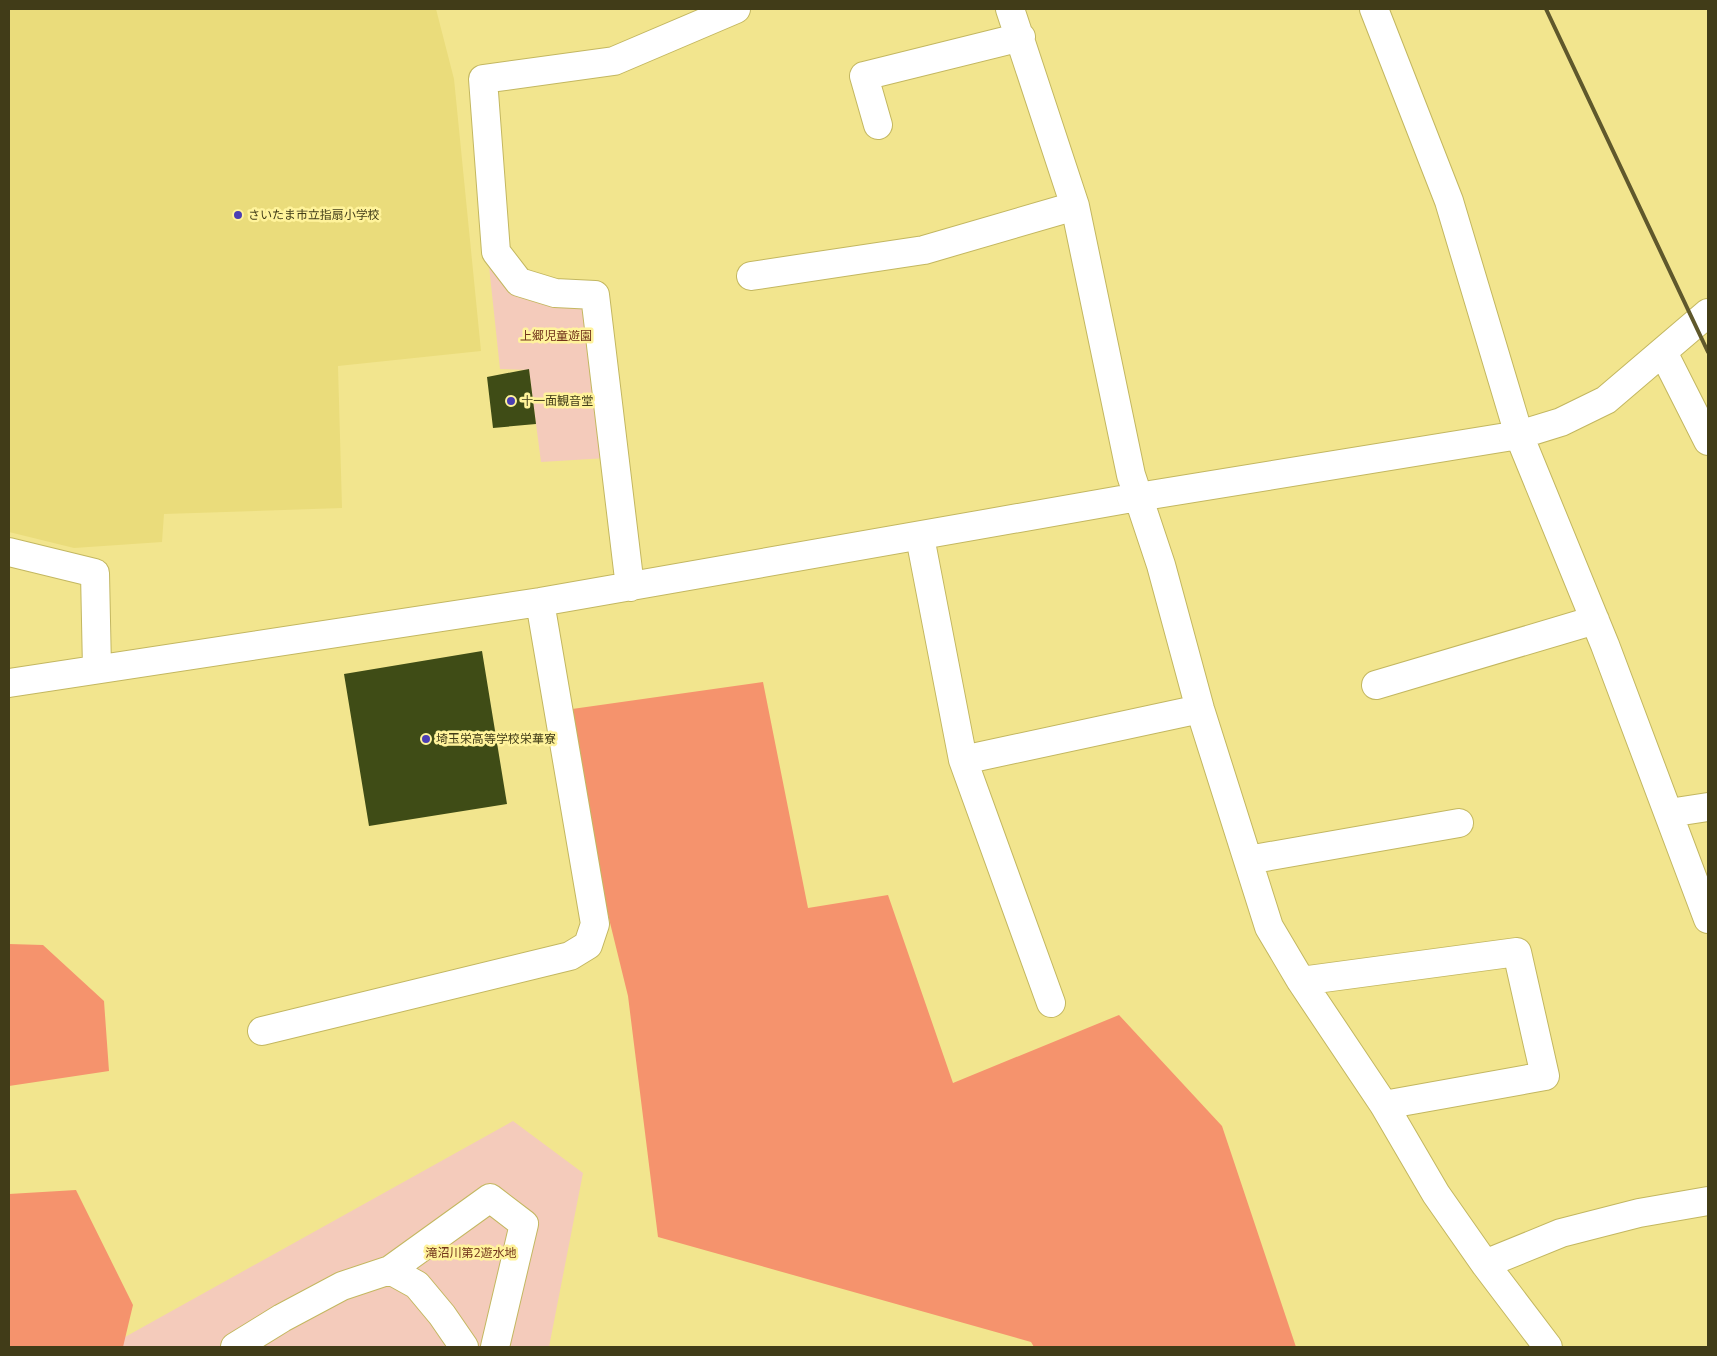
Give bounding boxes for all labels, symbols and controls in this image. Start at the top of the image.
place label: さいたま市立指扇小学校 [248,207,380,223]
marker: さいたま市立指扇小学校 [232,209,244,221]
park label: 上郷児童遊園 [520,328,592,344]
place label: 十一面観音堂 [521,393,593,409]
marker: 十一面観音堂 [505,395,517,407]
place label: 埼玉栄高等学校栄華寮 [436,731,556,747]
marker: 埼玉栄高等学校栄華寮 [420,733,432,745]
park label: 滝沼川第2遊水地 [425,1245,517,1261]

